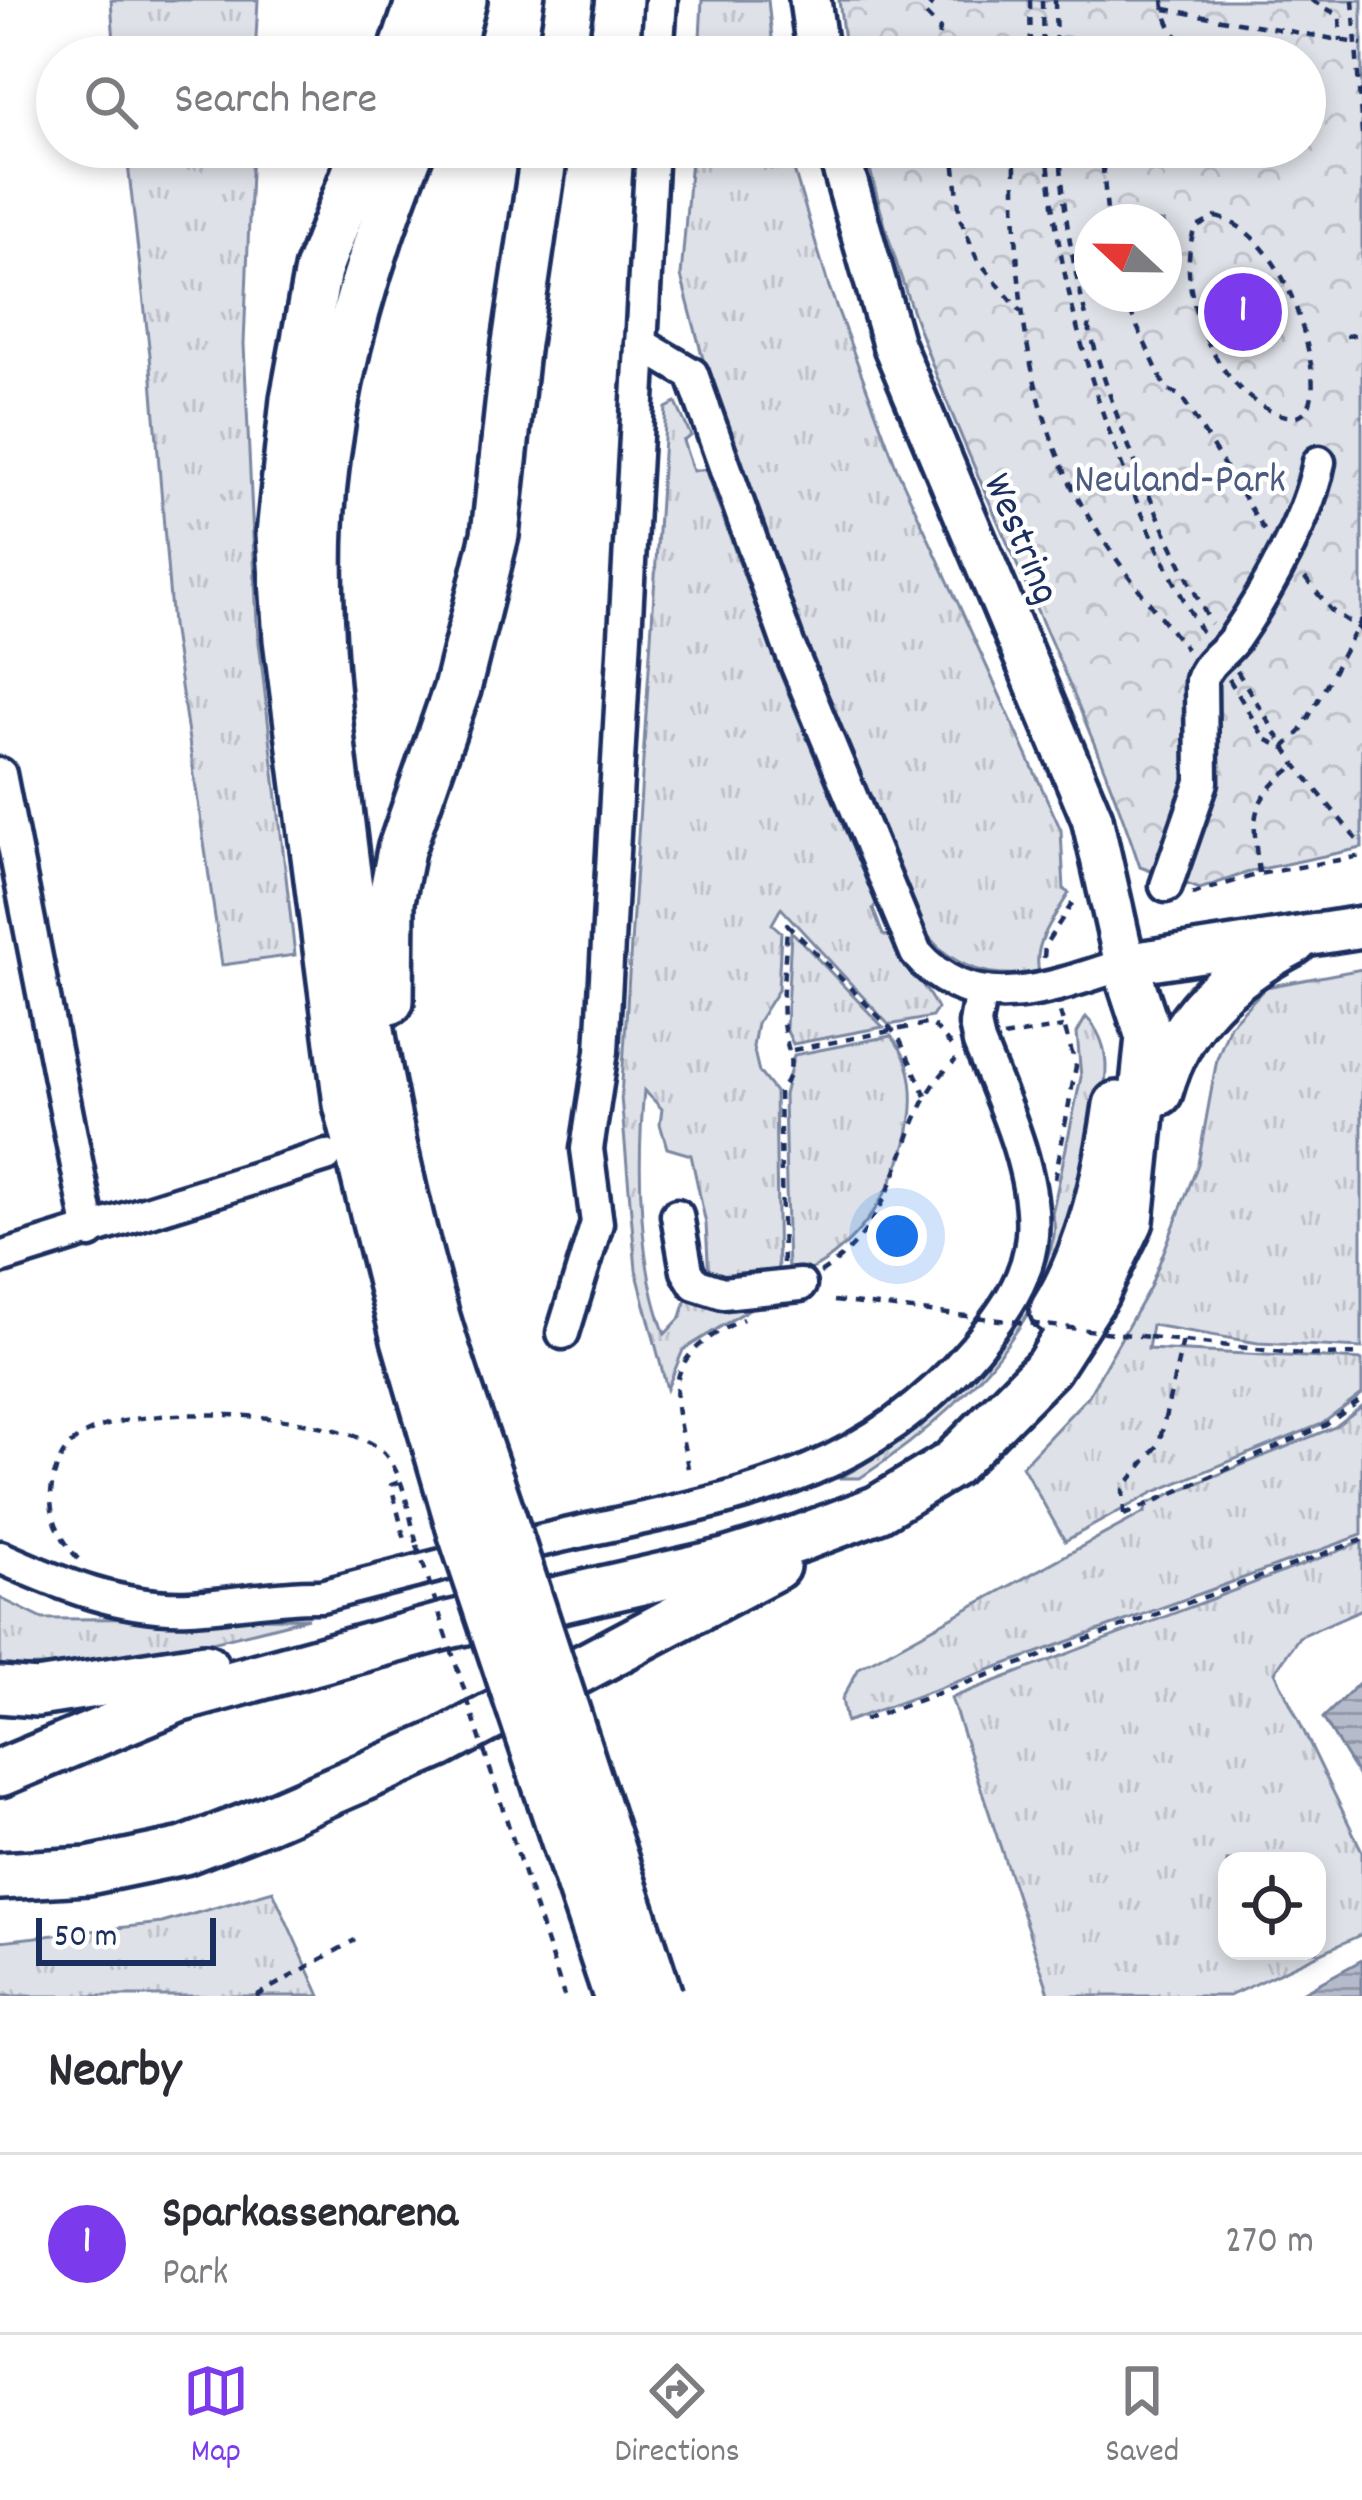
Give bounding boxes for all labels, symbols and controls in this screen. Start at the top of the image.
search box [36,36,1326,168]
icon: search [78,69,144,135]
text: Search here [174,70,377,134]
north arrow [1074,204,1182,312]
pin: 1 [1204,267,1282,357]
park label: Neuland-Park [1074,453,1286,513]
street label: Westring [964,465,1073,614]
your location [867,1206,927,1266]
map controls [1218,1852,1326,1960]
button: locate [1218,1852,1326,1960]
scale bar [36,1912,216,1965]
text: 50 m [54,1915,118,1962]
text: Nearby [48,2038,181,2110]
text: Sparkassenarena [162,2184,458,2248]
text: 1 [83,2216,91,2271]
text: 270 m [1225,2216,1314,2271]
text: Park [162,2248,228,2303]
tab: Map [183,2358,249,2477]
tab: Directions [615,2358,740,2477]
tab: Saved [1105,2358,1179,2477]

